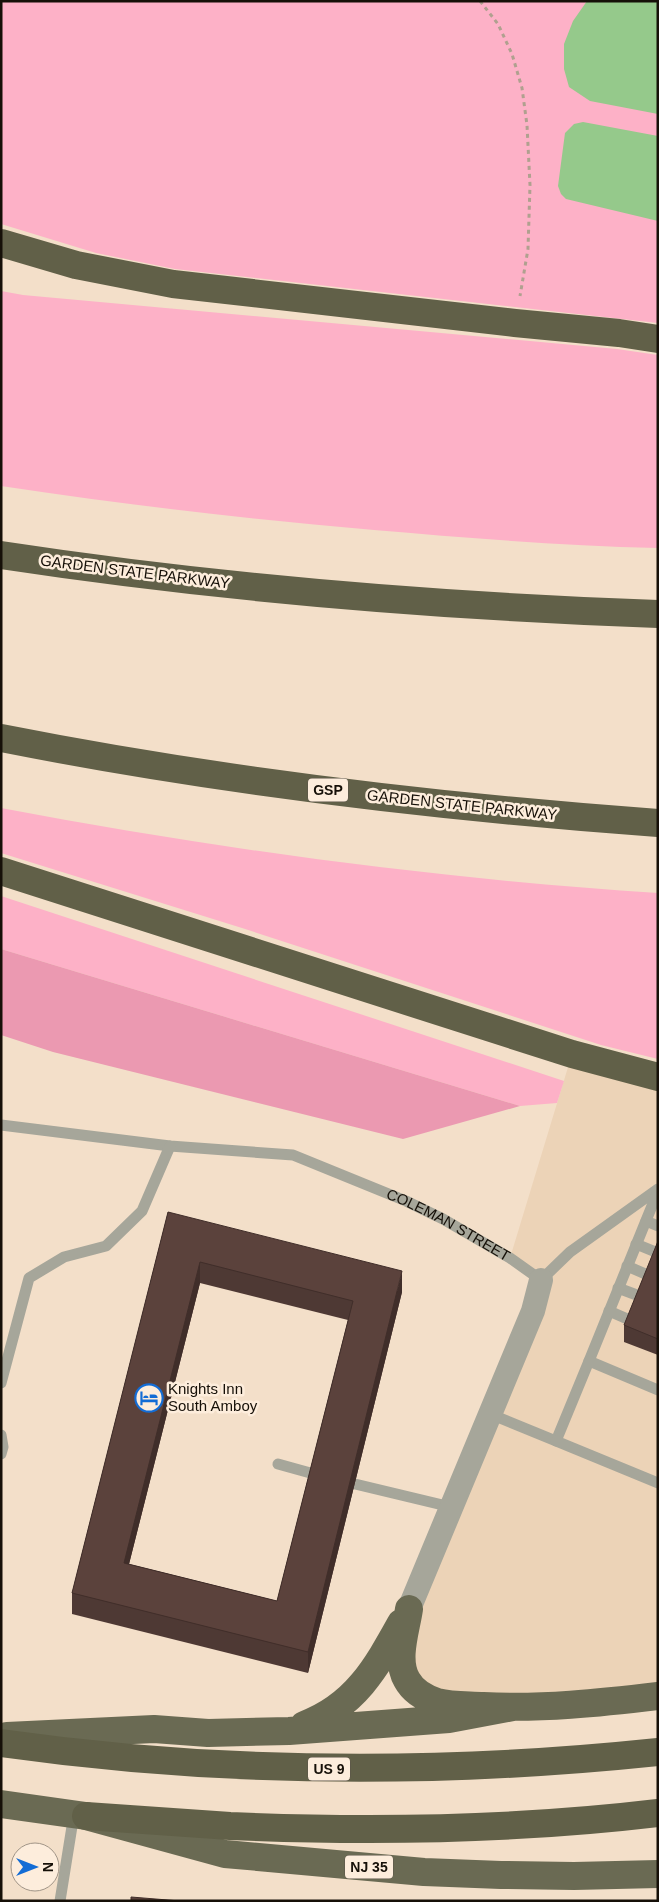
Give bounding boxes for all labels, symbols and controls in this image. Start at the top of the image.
street label: GARDEN STATE PARKWAY [39,551,231,592]
road number: GSP [308,778,348,802]
street label: GARDEN STATE PARKWAY [366,786,558,823]
street label: COLEMAN STREET [384,1185,513,1264]
place label: Knights Inn South Amboy [168,1380,258,1414]
hotel icon: Knights Inn South Amboy [134,1383,164,1413]
road number: US 9 [308,1758,350,1780]
north arrow [10,1842,60,1892]
road number: NJ 35 [345,1855,393,1878]
text: N [40,1862,56,1872]

